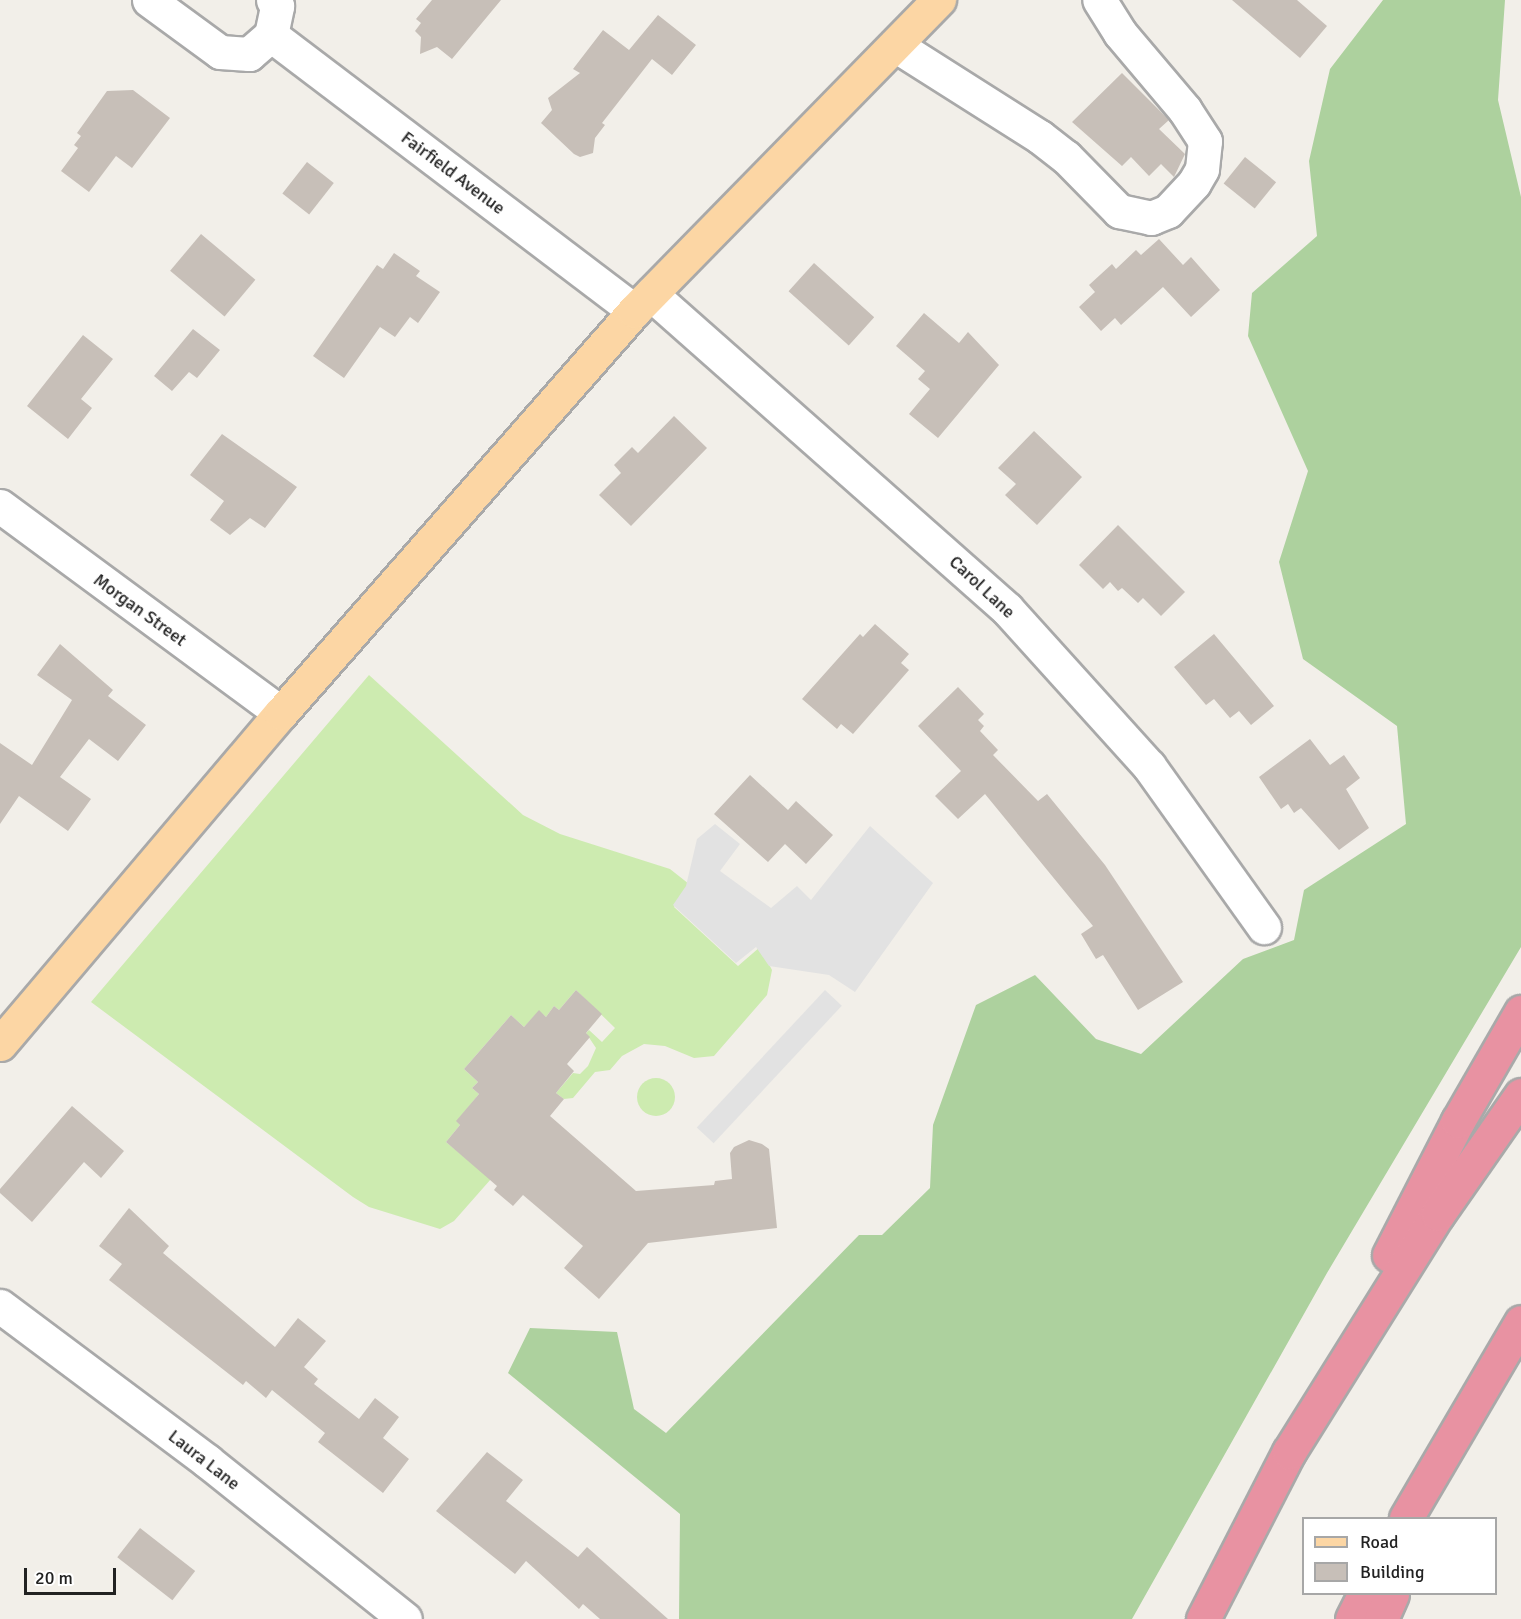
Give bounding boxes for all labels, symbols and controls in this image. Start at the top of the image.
street label: Fairfield Avenue [397,127,509,219]
street label: Carol Lane [945,551,1019,623]
street label: Morgan Street [89,569,191,651]
street label: Laura Lane [164,1425,244,1495]
legend [1302,1517,1497,1595]
text: Road [1360,1531,1399,1553]
scale bar [27,1556,118,1594]
text: Building [1360,1561,1424,1583]
text: 20 m [35,1567,73,1589]

